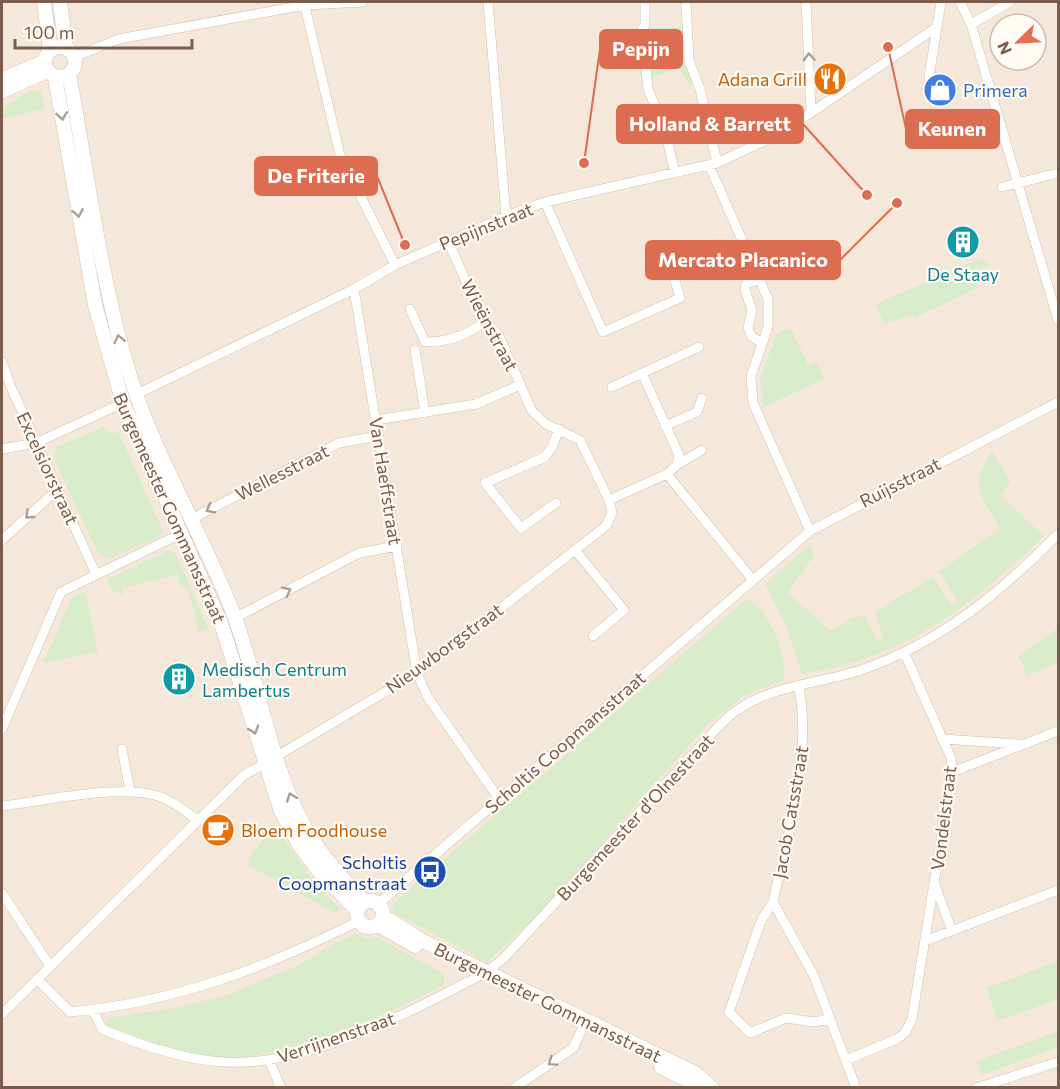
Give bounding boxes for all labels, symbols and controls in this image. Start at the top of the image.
scale bar [15,12,192,50]
north arrow [988,12,1048,72]
text: 100 m [24,21,74,43]
callout: Pepijn [600,30,682,68]
text: Pepijn [612,36,670,60]
text: N [993,39,1015,58]
one-way arrow [802,52,815,61]
restaurant icon: Adana Grill [812,61,848,97]
place label: Adana Grill [718,68,807,90]
shop icon: Primera [922,72,958,108]
place label: Primera [963,79,1028,101]
callout: Holland & Barrett [617,105,803,143]
callout: Keunen [906,110,999,148]
one-way arrow [56,111,68,121]
text: Holland & Barrett [629,111,791,135]
text: Keunen [918,116,986,140]
callout: De Friterie [255,157,377,195]
text: De Friterie [267,163,365,187]
street label: Pepijnstraat [436,197,536,255]
one-way arrow [71,207,84,217]
building icon: De Staay [945,224,981,260]
callout: Mercato Placanico [646,241,840,279]
text: Mercato Placanico [658,247,828,271]
place label: De Staay [927,263,999,285]
street label: Wieënstraat [457,275,523,375]
one-way arrow [114,334,127,344]
street label: Burgemeester Gommansstraat [109,389,231,627]
street label: Excelsiorstraat [12,408,84,528]
street label: Van Haeffstraat [365,415,407,547]
street label: Wellesstraat [232,439,332,505]
street label: Ruijsstraat [856,452,944,512]
one-way arrow [206,502,217,513]
one-way arrow [26,508,36,519]
one-way arrow [280,586,291,598]
street label: Nieuwborgstraat [381,598,507,698]
place label: Medisch Centrum Lambertus [202,658,347,701]
building icon: Medisch Centrum Lambertus [161,661,197,697]
street label: Scholtis Coopmansstraat [480,666,650,818]
one-way arrow [247,724,259,735]
street label: Burgemeester d'Olnestraat [552,729,718,905]
street label: Jacob Catsstraat [767,744,813,880]
street label: Vondelstraat [926,764,960,872]
one-way arrow [286,792,299,803]
cafe icon: Bloem Foodhouse [200,812,236,848]
place label: Bloem Foodhouse [241,819,387,841]
place label: Scholtis Coopmanstraat [278,851,407,894]
bus stop icon: Scholtis Coopmanstraat [412,854,448,890]
street label: Burgemeester Gommansstraat [431,937,665,1067]
street label: Verrijnenstraat [274,1007,398,1067]
one-way arrow [548,1055,559,1066]

